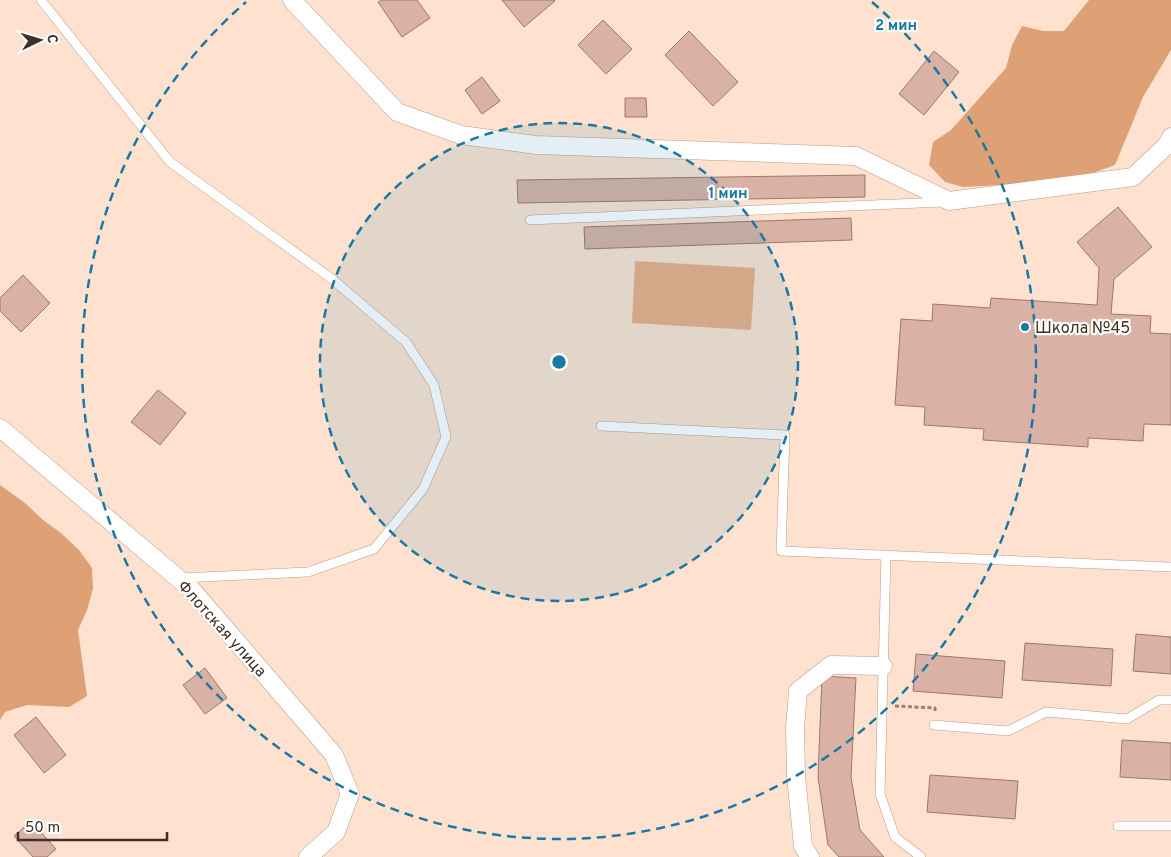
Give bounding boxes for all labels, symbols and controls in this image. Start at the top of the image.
north arrow [15,15,65,65]
text: 2 мин [875,17,917,36]
text: С [43,34,60,44]
text: 1 мин [709,185,747,204]
place label: Школа №45 [1035,319,1130,339]
marker: Школа №45 [1019,321,1031,333]
centre of rings [550,353,568,371]
street label: Флотская улица [173,577,270,682]
scale bar [18,810,166,842]
text: 50 m [25,819,60,838]

